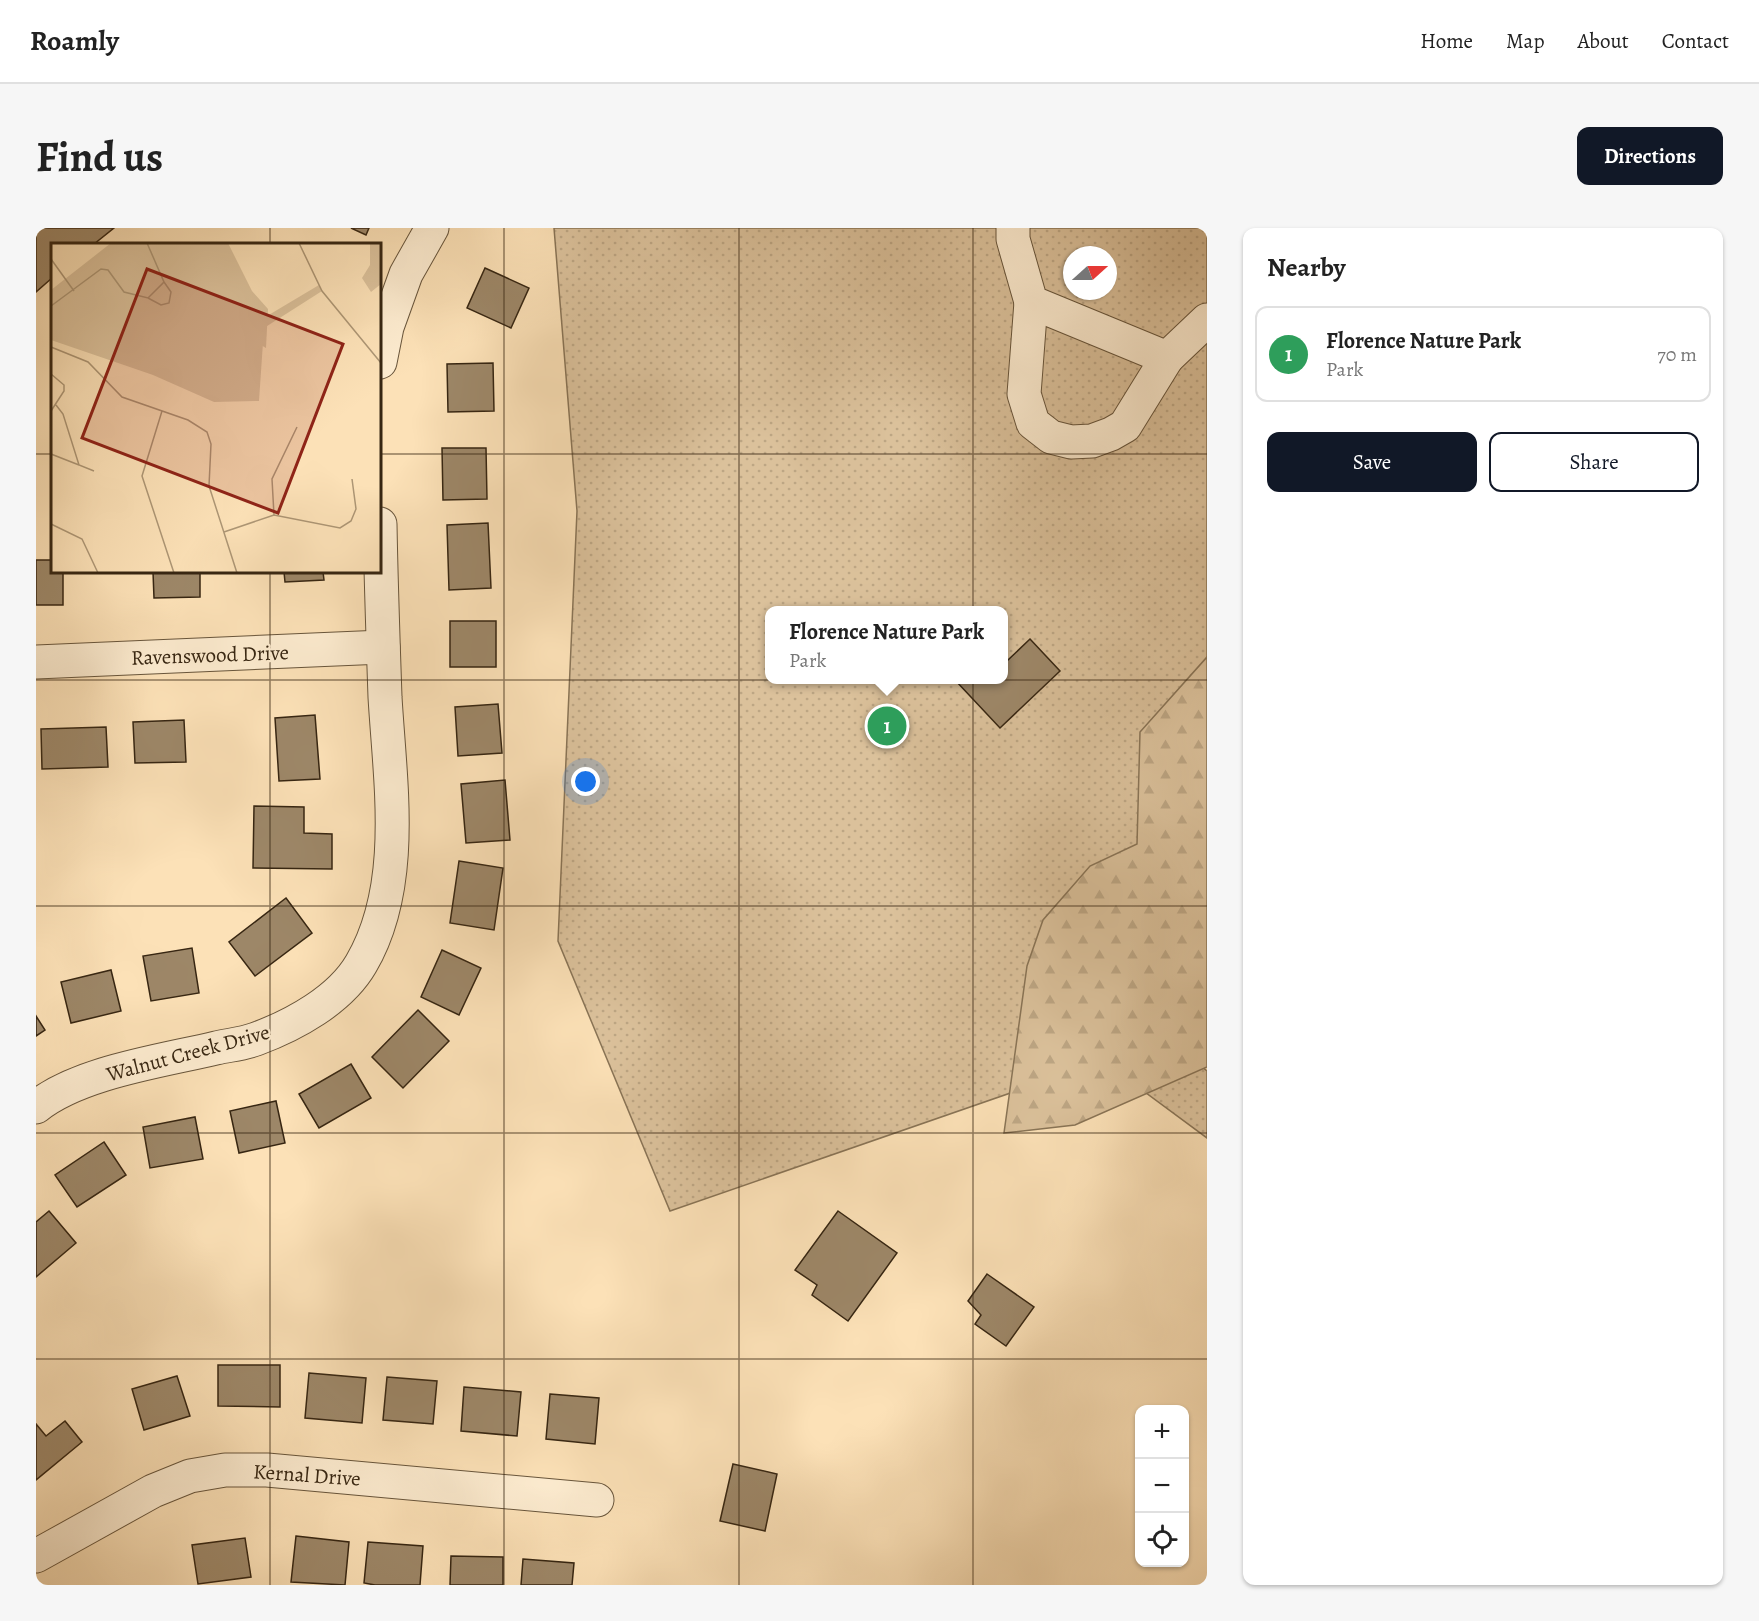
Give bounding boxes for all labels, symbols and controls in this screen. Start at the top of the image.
text: Roamly [30,22,119,60]
text: Home [1420,27,1473,55]
text: Map [1506,27,1544,55]
text: About [1577,27,1629,55]
text: Contact [1662,27,1729,55]
button: Directions [1577,127,1723,185]
text: Find us [36,128,163,185]
inset map [51,243,381,573]
north arrow [1063,246,1117,300]
text: Nearby [1267,250,1346,285]
text: Florence Nature Park [1326,326,1521,356]
text: 1 [1285,341,1292,368]
text: 70 m [1657,341,1697,368]
text: Park [1326,356,1364,383]
button: Save [1267,432,1477,492]
button: Share [1489,432,1699,492]
popup [765,606,1008,684]
text: Florence Nature Park [789,617,984,647]
street label: Ravenswood Drive [130,638,290,672]
text: Park [789,647,827,674]
pin: 1 [868,704,906,748]
your location [571,767,600,796]
street label: Walnut Creek Drive [102,1018,273,1089]
map controls [1135,1405,1189,1567]
button: + [1135,1405,1189,1459]
street label: Kernal Drive [252,1457,362,1493]
button: − [1135,1459,1189,1513]
button: locate [1135,1513,1189,1567]

